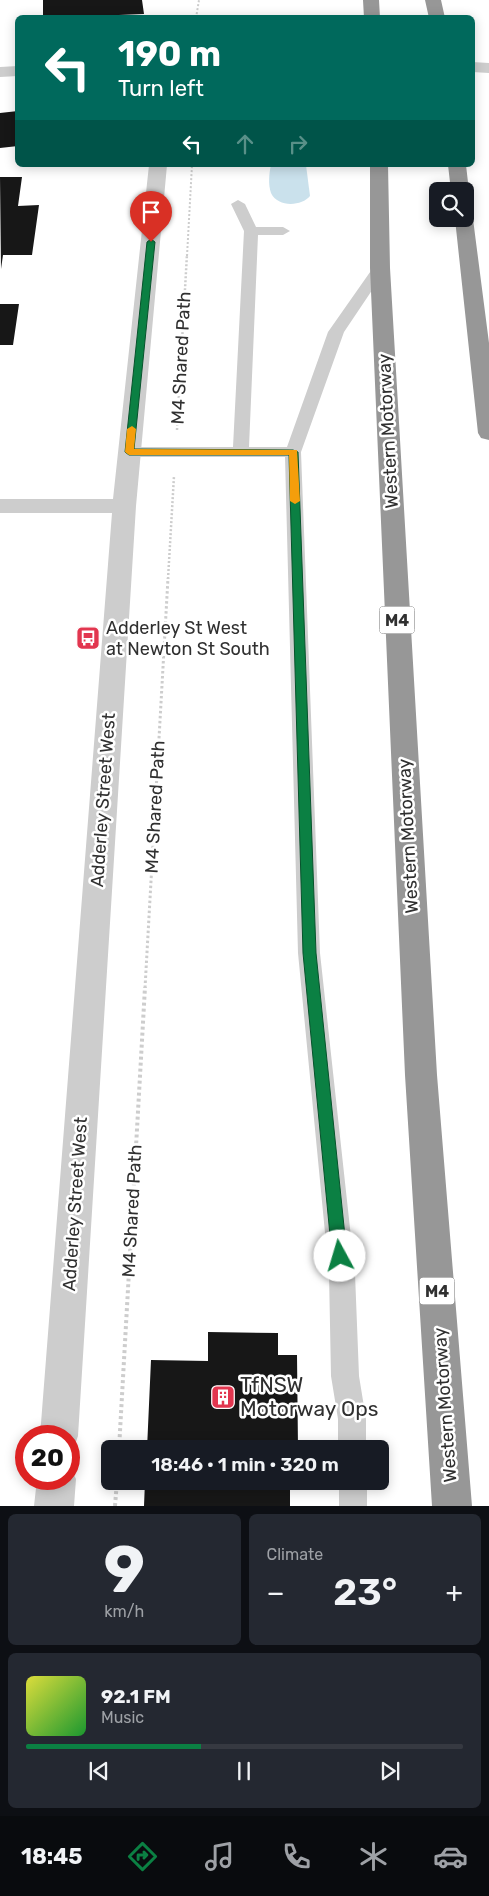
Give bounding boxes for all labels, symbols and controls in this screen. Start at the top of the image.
text: 190 m [118,33,221,75]
icon: left [35,35,100,100]
text: Turn left [118,75,204,102]
icon: left [178,130,206,158]
icon: ahead [231,130,259,158]
icon: right [284,130,312,158]
map controls [429,182,474,227]
button: search [429,182,474,227]
pin [130,191,172,242]
icon: arrive [137,198,165,226]
street label: M4 Shared Path [167,291,195,425]
street label: Western Motorway [373,353,403,509]
road number: M4 [380,606,414,634]
place label: Adderley St West at Newton St South [106,617,270,660]
bus stop icon: Adderley St West at Newton St South [75,625,101,651]
street label: Adderley Street West [86,712,120,888]
street label: M4 Shared Path [141,740,169,874]
street label: Western Motorway [393,758,423,914]
street label: Adderley Street West [58,1116,92,1292]
street label: M4 Shared Path [118,1144,146,1278]
position arrow [313,1229,365,1281]
road number: M4 [420,1278,454,1304]
street label: Western Motorway [429,1327,461,1483]
place label: TfNSW Motorway Ops [240,1372,378,1421]
building icon: TfNSW Motorway Ops [210,1384,236,1410]
speed limit sign: 20 [15,1425,80,1490]
text: 18:46 · 1 min · 320 m [151,1453,339,1476]
text: 9 [103,1531,145,1608]
text: Climate [267,1545,323,1564]
text: 23° [333,1569,397,1615]
text: − [267,1576,285,1609]
text: + [446,1576,463,1609]
text: km/h [104,1602,144,1621]
text: 92.1 FM [101,1685,171,1708]
text: Music [101,1708,144,1727]
icon: previous [85,1757,113,1785]
icon: pause [230,1757,258,1785]
icon: next [376,1757,404,1785]
icon: directions [125,1839,160,1874]
icon: music [202,1839,237,1874]
icon: phone [279,1839,314,1874]
icon: climate [356,1839,391,1874]
icon: car [433,1839,468,1874]
text: 18:45 [21,1843,83,1870]

